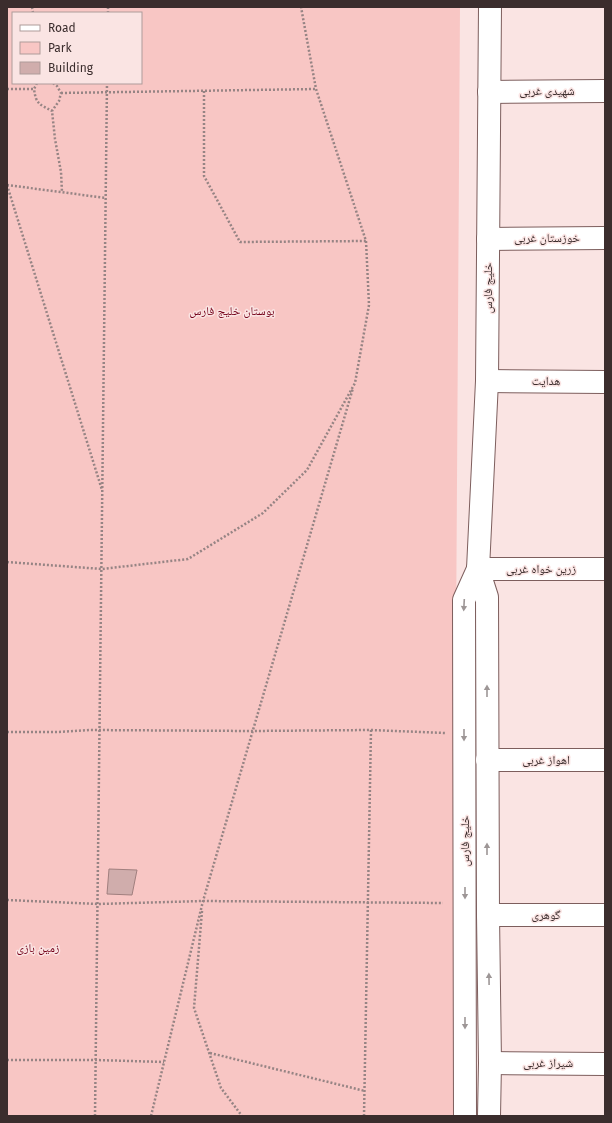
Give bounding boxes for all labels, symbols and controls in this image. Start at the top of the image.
legend [12,12,142,84]
text: Road [48,21,76,35]
text: Park [48,41,72,55]
text: Building [48,61,94,75]
street label: شهیدی غربی [519,84,575,98]
street label: خوزستان غربی [514,231,580,245]
street label: خلیج فارس [481,262,495,313]
park label: بوستان خلیج فارس [189,304,275,318]
street label: هدایت [532,374,560,388]
street label: زرین خواه غربی [506,562,576,576]
one-way arrow [461,599,468,611]
one-way arrow [484,684,490,697]
one-way arrow [461,729,467,742]
street label: اهواز غربی [522,753,570,767]
street label: خلیج فارس [458,815,472,866]
one-way arrow [484,842,490,855]
one-way arrow [462,887,468,900]
street label: گوهری [532,908,560,922]
park label: زمین بازی [16,941,60,955]
one-way arrow [486,972,492,985]
one-way arrow [462,1017,468,1030]
street label: شیراز غربی [523,1056,573,1070]

